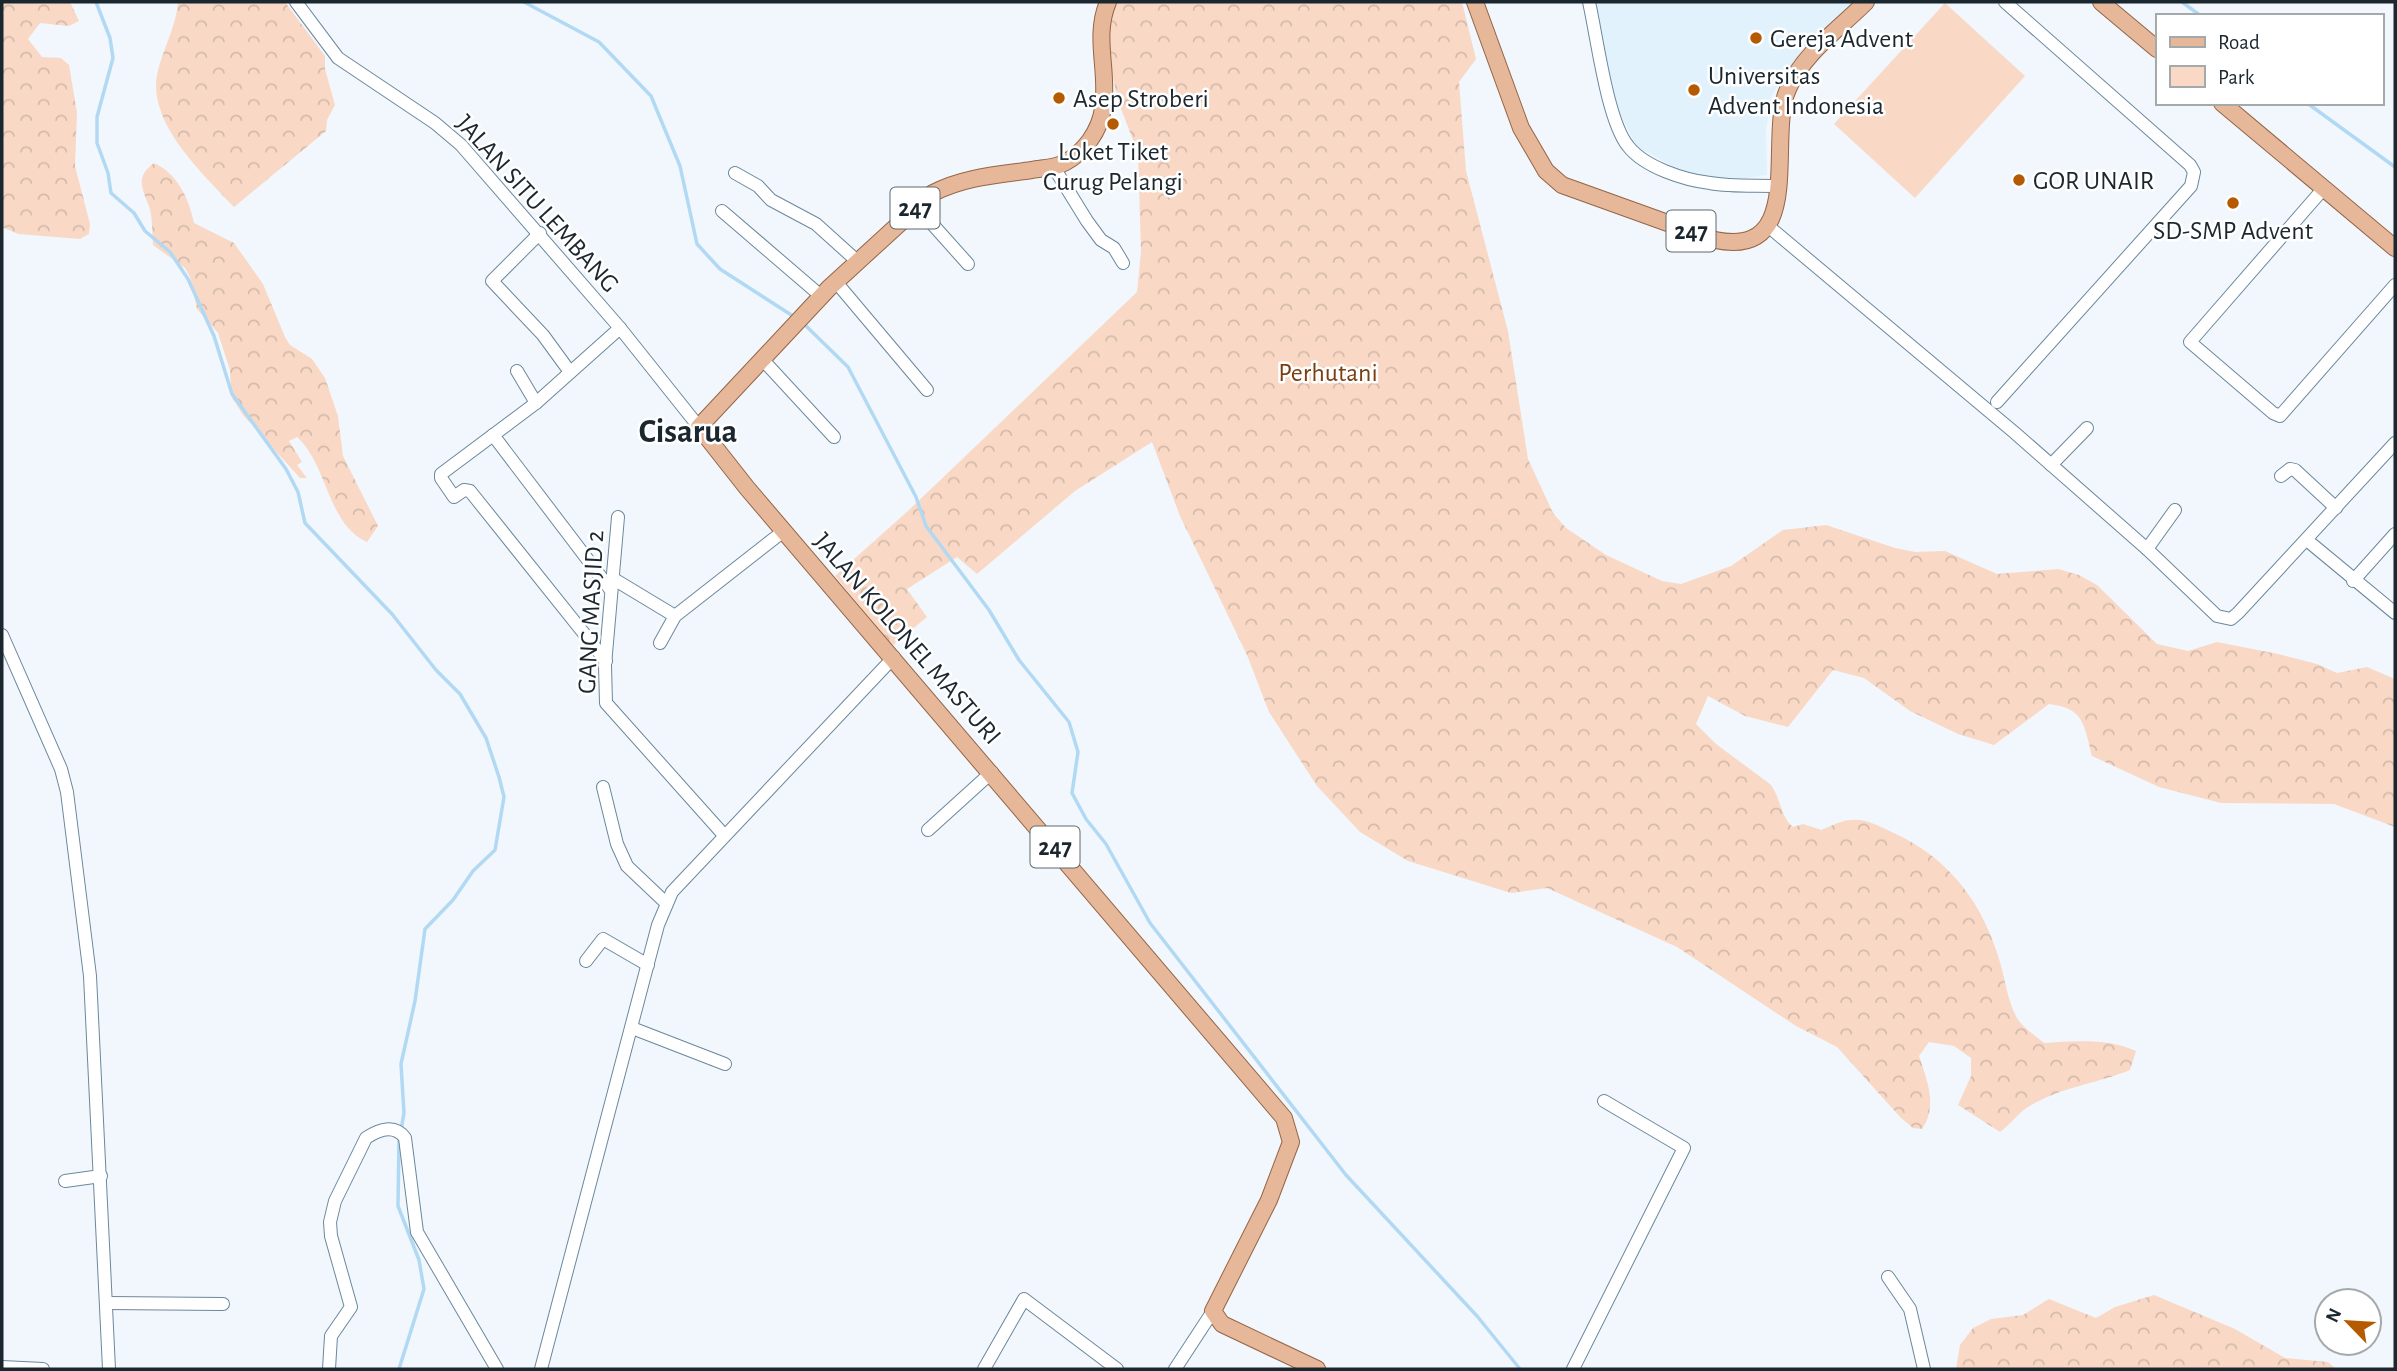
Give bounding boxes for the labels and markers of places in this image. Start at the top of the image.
place label: Gereja Advent [1770,26,1913,52]
marker: Gereja Advent [1748,30,1764,46]
place label: Universitas Advent Indonesia [1708,63,1884,119]
marker: Universitas Advent Indonesia [1686,82,1702,98]
place label: Asep Stroberi [1073,86,1209,112]
marker: Asep Stroberi [1051,90,1067,106]
marker: Loket Tiket Curug Pelangi [1105,116,1121,132]
place label: Loket Tiket Curug Pelangi [1043,139,1183,195]
place label: GOR UNAIR [2033,168,2154,194]
marker: GOR UNAIR [2011,172,2027,188]
marker: SD-SMP Advent [2225,195,2241,211]
place label: SD-SMP Advent [2153,218,2313,244]

